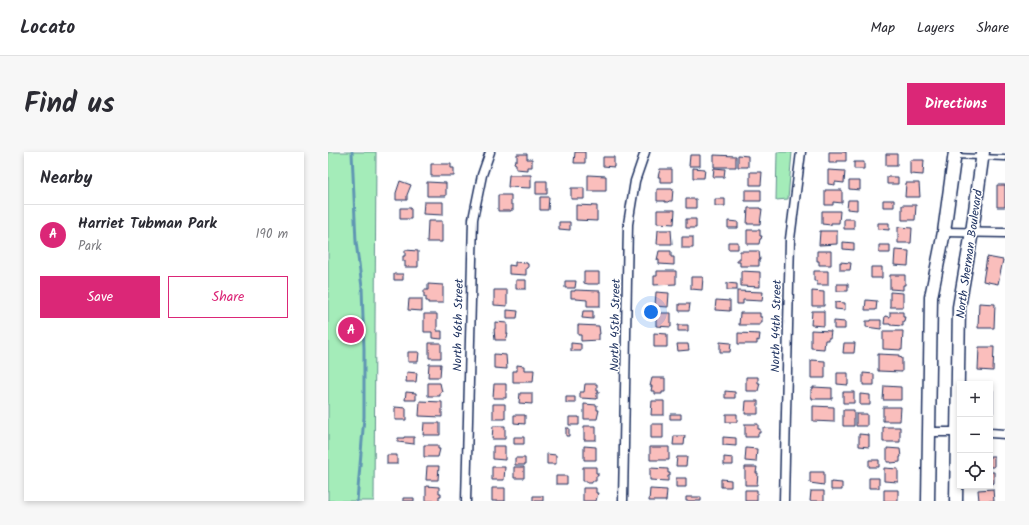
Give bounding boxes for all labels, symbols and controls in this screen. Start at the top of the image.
text: Locato [20,13,75,43]
text: Map [871,17,895,39]
text: Layers [917,17,955,39]
text: Share [977,17,1009,39]
text: Find us [24,82,115,127]
button: Directions [907,83,1005,125]
text: Nearby [40,165,92,192]
street label: North Sherman Boulevard [951,187,988,320]
text: Harriet Tubman Park [78,212,217,236]
text: A [49,224,57,245]
text: 190 m [256,224,288,245]
text: Park [78,236,102,257]
button: Save [40,276,160,318]
button: Share [168,276,288,318]
street label: North 46th Street [448,278,469,372]
street label: North 45th Street [605,278,626,372]
street label: North 44th Street [766,279,787,373]
your location [641,302,661,322]
pin: A [338,315,364,345]
map controls [957,381,993,489]
button: + [957,381,993,417]
button: − [957,417,993,453]
button: locate [957,453,993,489]

